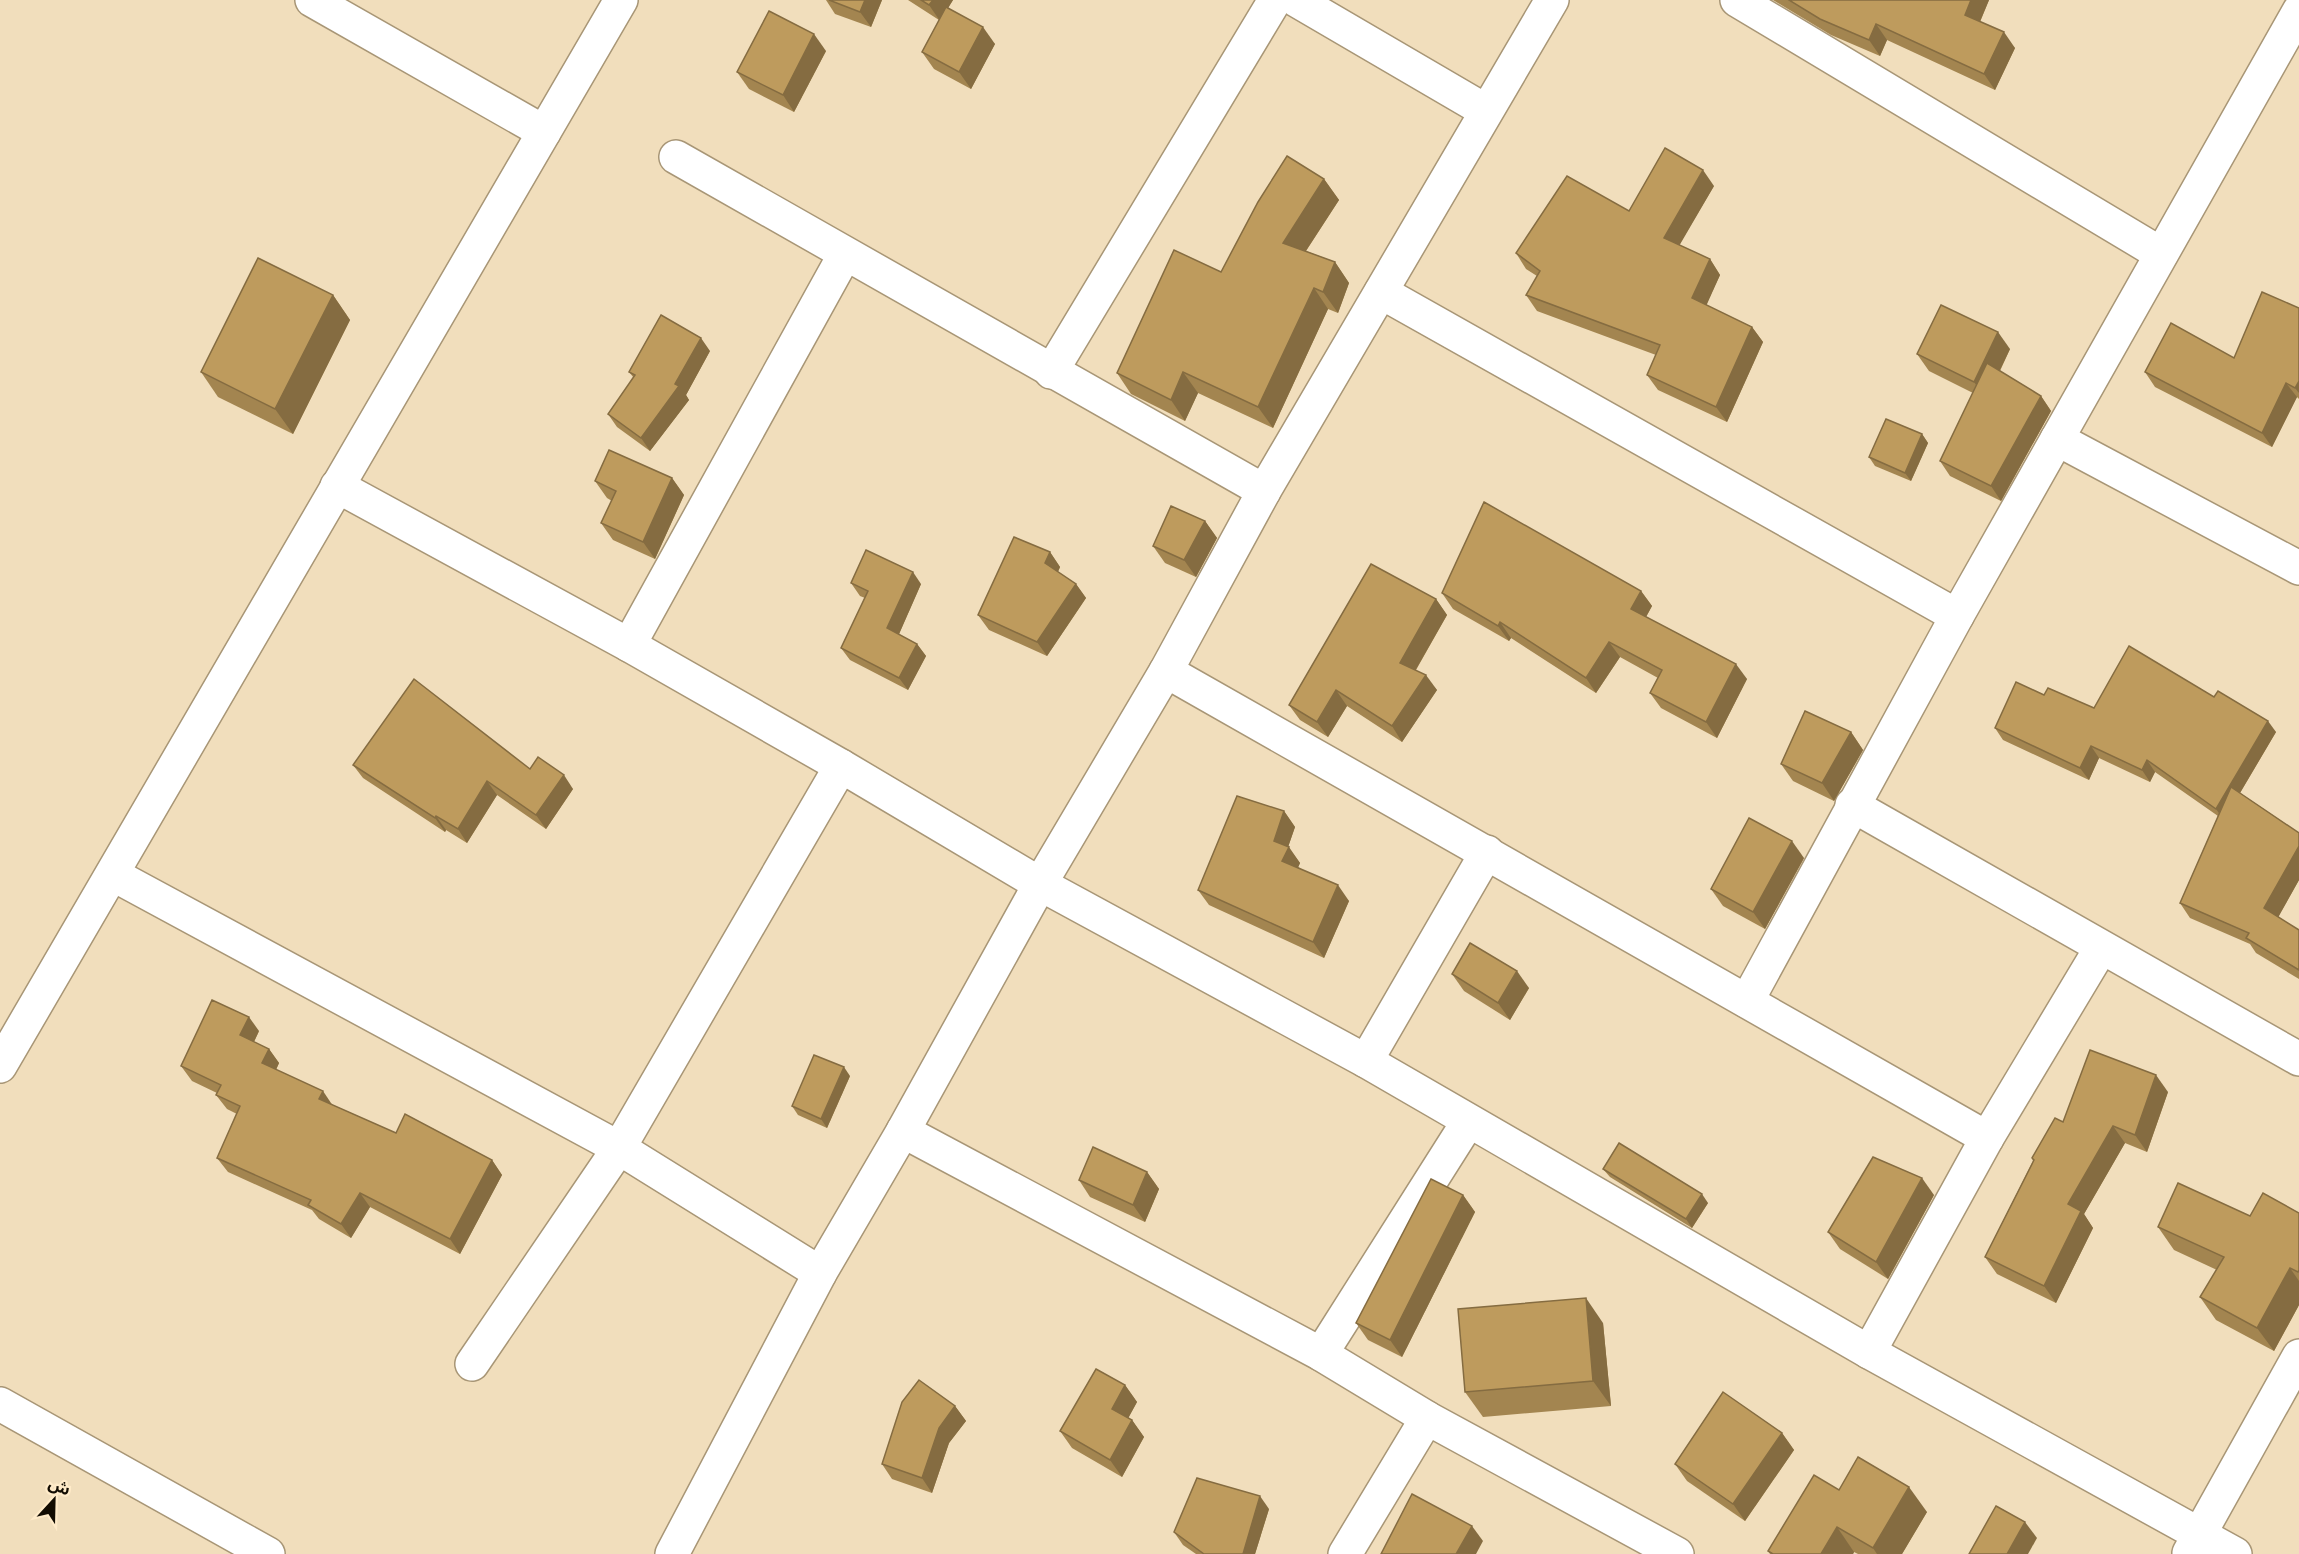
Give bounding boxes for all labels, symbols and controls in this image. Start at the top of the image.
north arrow [24,1470,84,1530]
text: ش [45,1472,74,1500]

